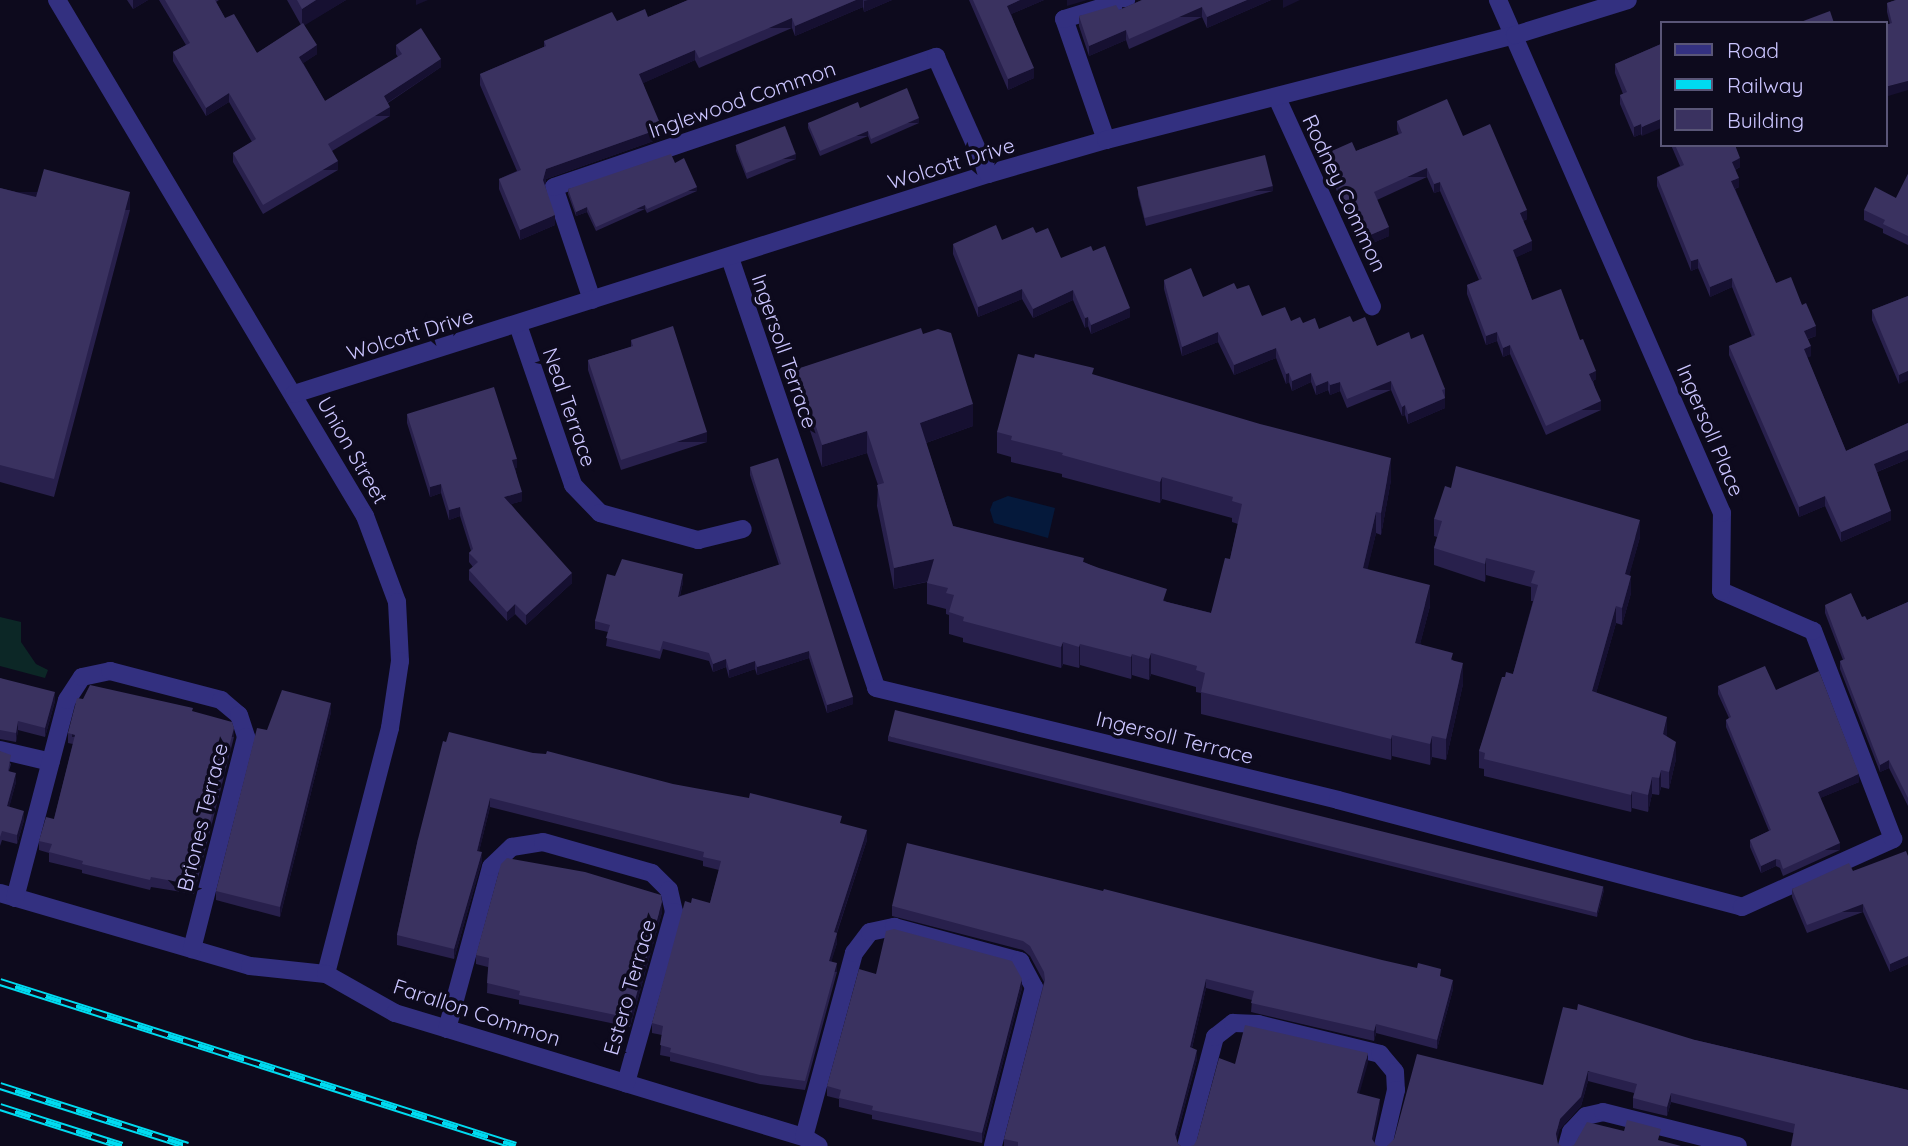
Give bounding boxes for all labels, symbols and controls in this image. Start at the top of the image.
legend [1660,21,1887,147]
text: Road [1727,37,1779,63]
street label: Inglewood Common [645,55,839,143]
text: Railway [1727,72,1803,98]
text: Building [1727,107,1804,133]
street label: Rodney Common [1298,110,1392,276]
street label: Wolcott Drive [885,132,1017,194]
street label: Ingersoll Terrace [747,271,823,431]
street label: Wolcott Drive [344,303,476,365]
street label: Neal Terrace [538,344,602,470]
street label: Ingersoll Place [1672,360,1750,500]
street label: Union Street [312,392,394,508]
street label: Ingersoll Terrace [1094,705,1256,769]
street label: Briones Terrace [171,740,233,894]
street label: Estero Terrace [598,916,660,1058]
street label: Farallon Common [390,973,564,1051]

